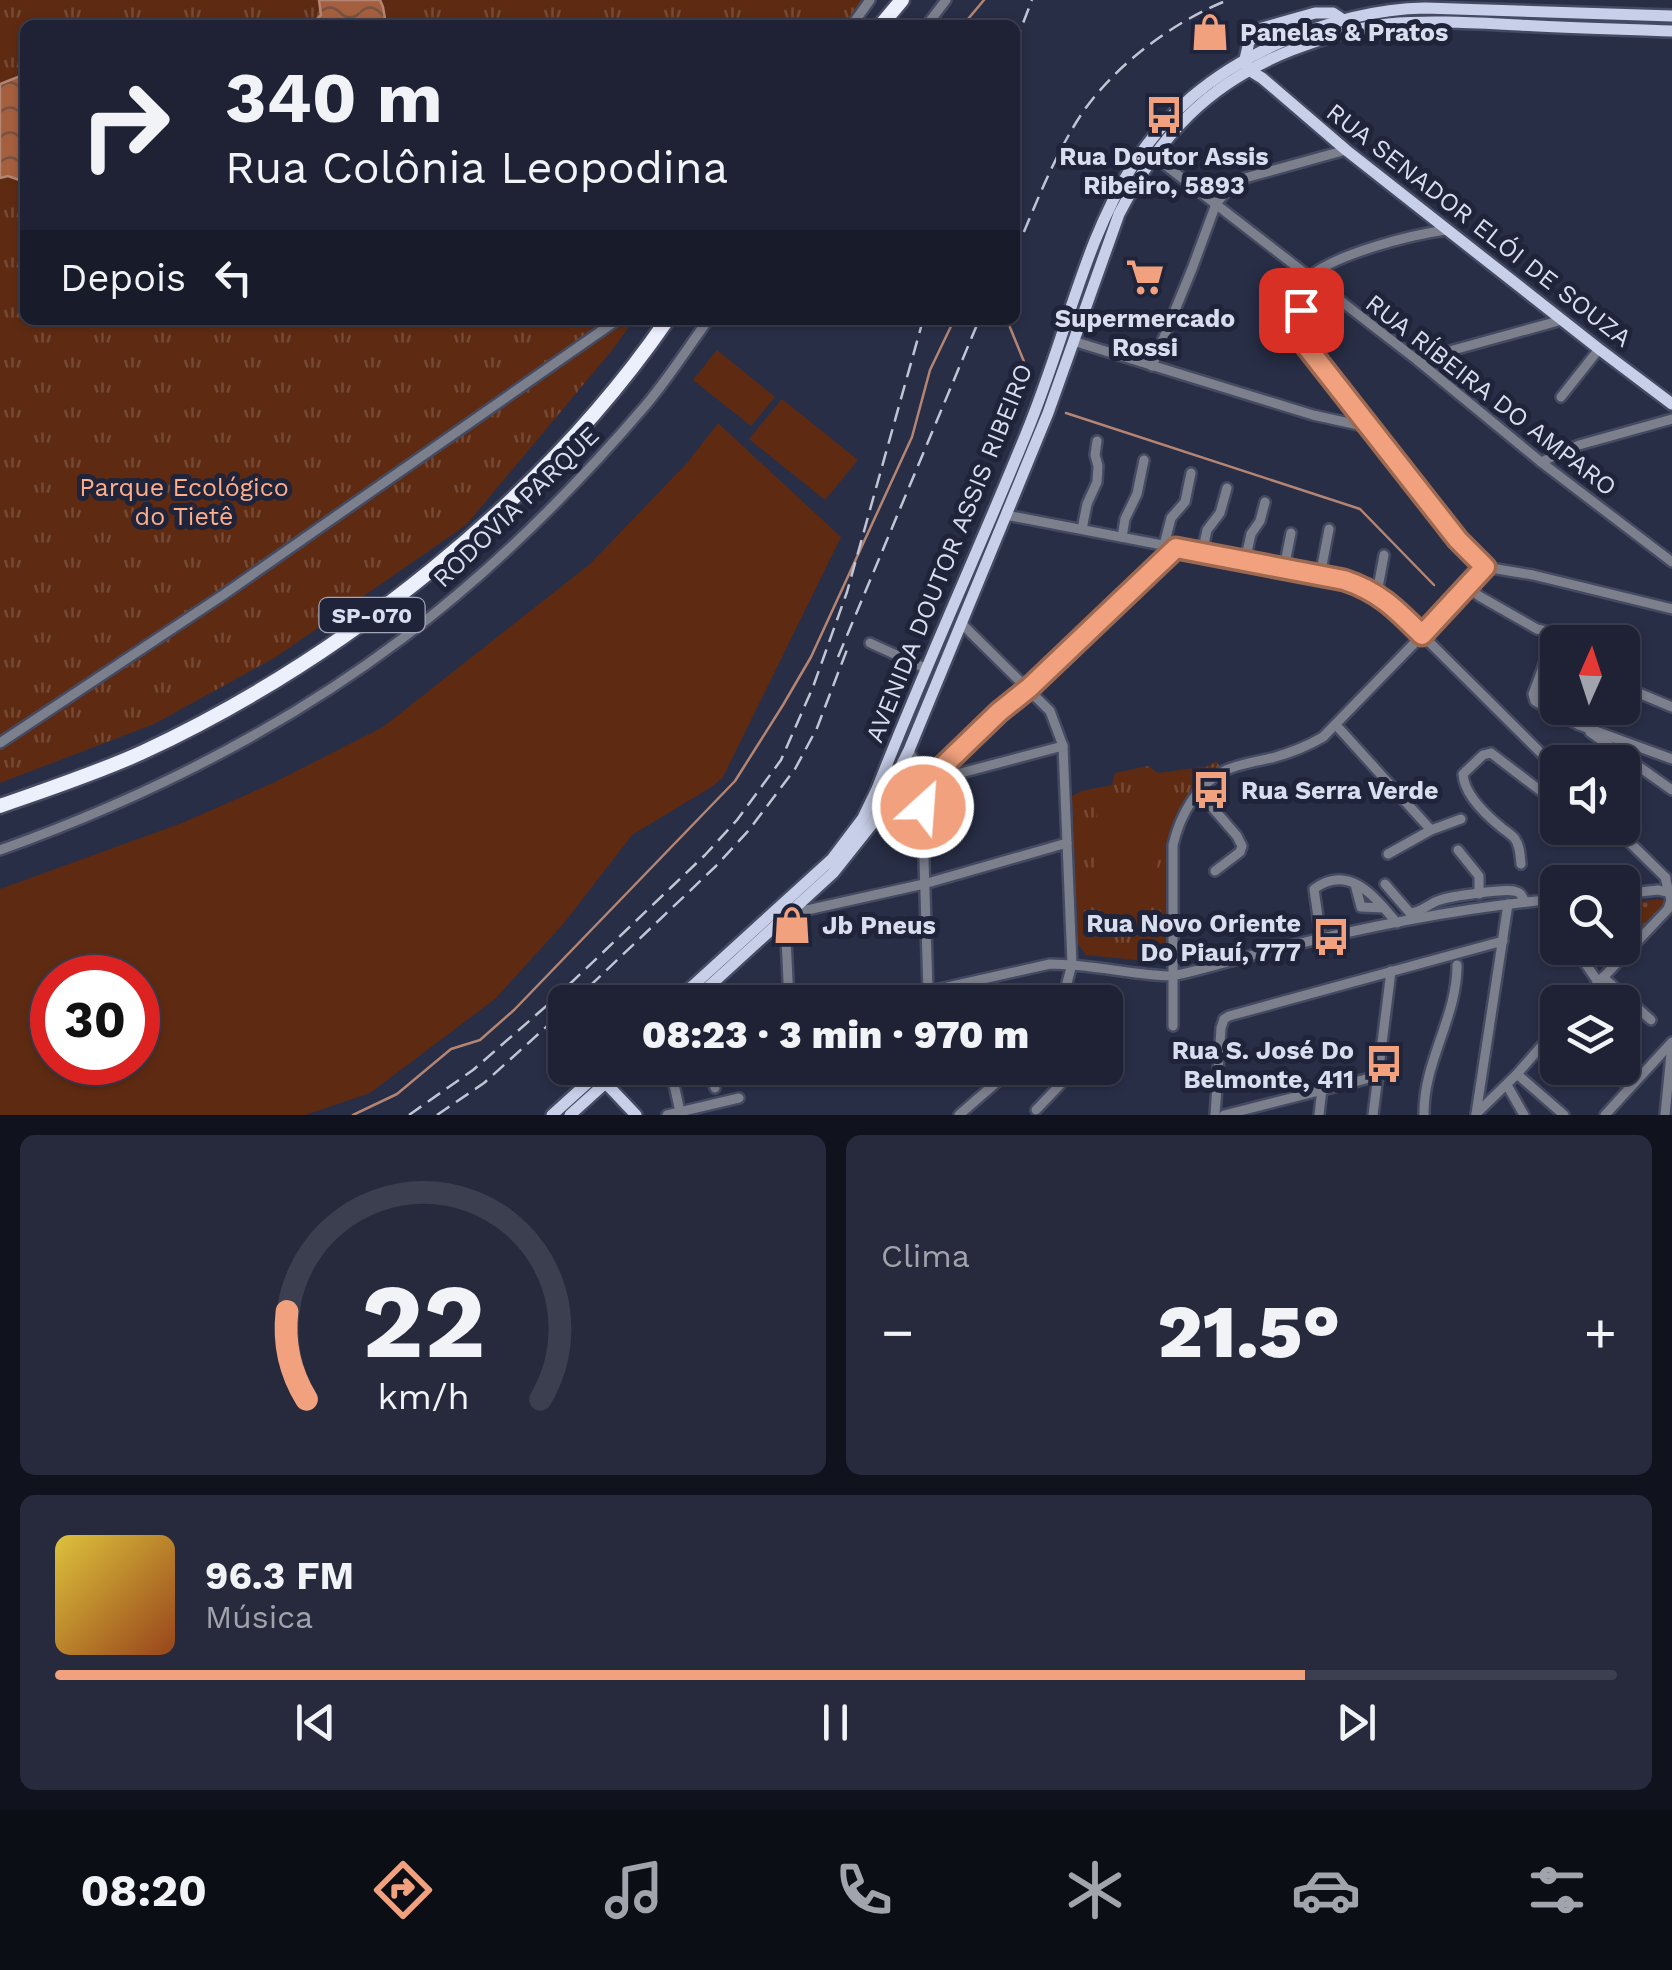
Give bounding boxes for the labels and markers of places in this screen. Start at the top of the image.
shop icon: Panelas & Pratos [1189,11,1231,53]
place label: Panelas & Pratos [1240,18,1448,47]
bus stop icon: Rua Doutor Assis Ribeiro, 5893 [1143,94,1185,136]
place label: Rua Doutor Assis Ribeiro, 5893 [1059,142,1269,200]
supermarket icon: Supermercado Rossi [1124,256,1166,298]
pin [1259,268,1344,353]
place label: Supermercado Rossi [1055,304,1235,362]
bus stop icon: Rua Serra Verde [1190,769,1232,811]
place label: Rua Serra Verde [1241,776,1438,805]
shop icon: Jb Pneus [771,904,813,946]
place label: Rua Novo Oriente Do Piauí, 777 [1086,909,1301,967]
place label: Jb Pneus [822,911,936,940]
bus stop icon: Rua Novo Oriente Do Piauí, 777 [1310,916,1352,958]
place label: Rua S. José Do Belmonte, 411 [1172,1036,1354,1094]
bus stop icon: Rua S. José Do Belmonte, 411 [1363,1043,1405,1085]

